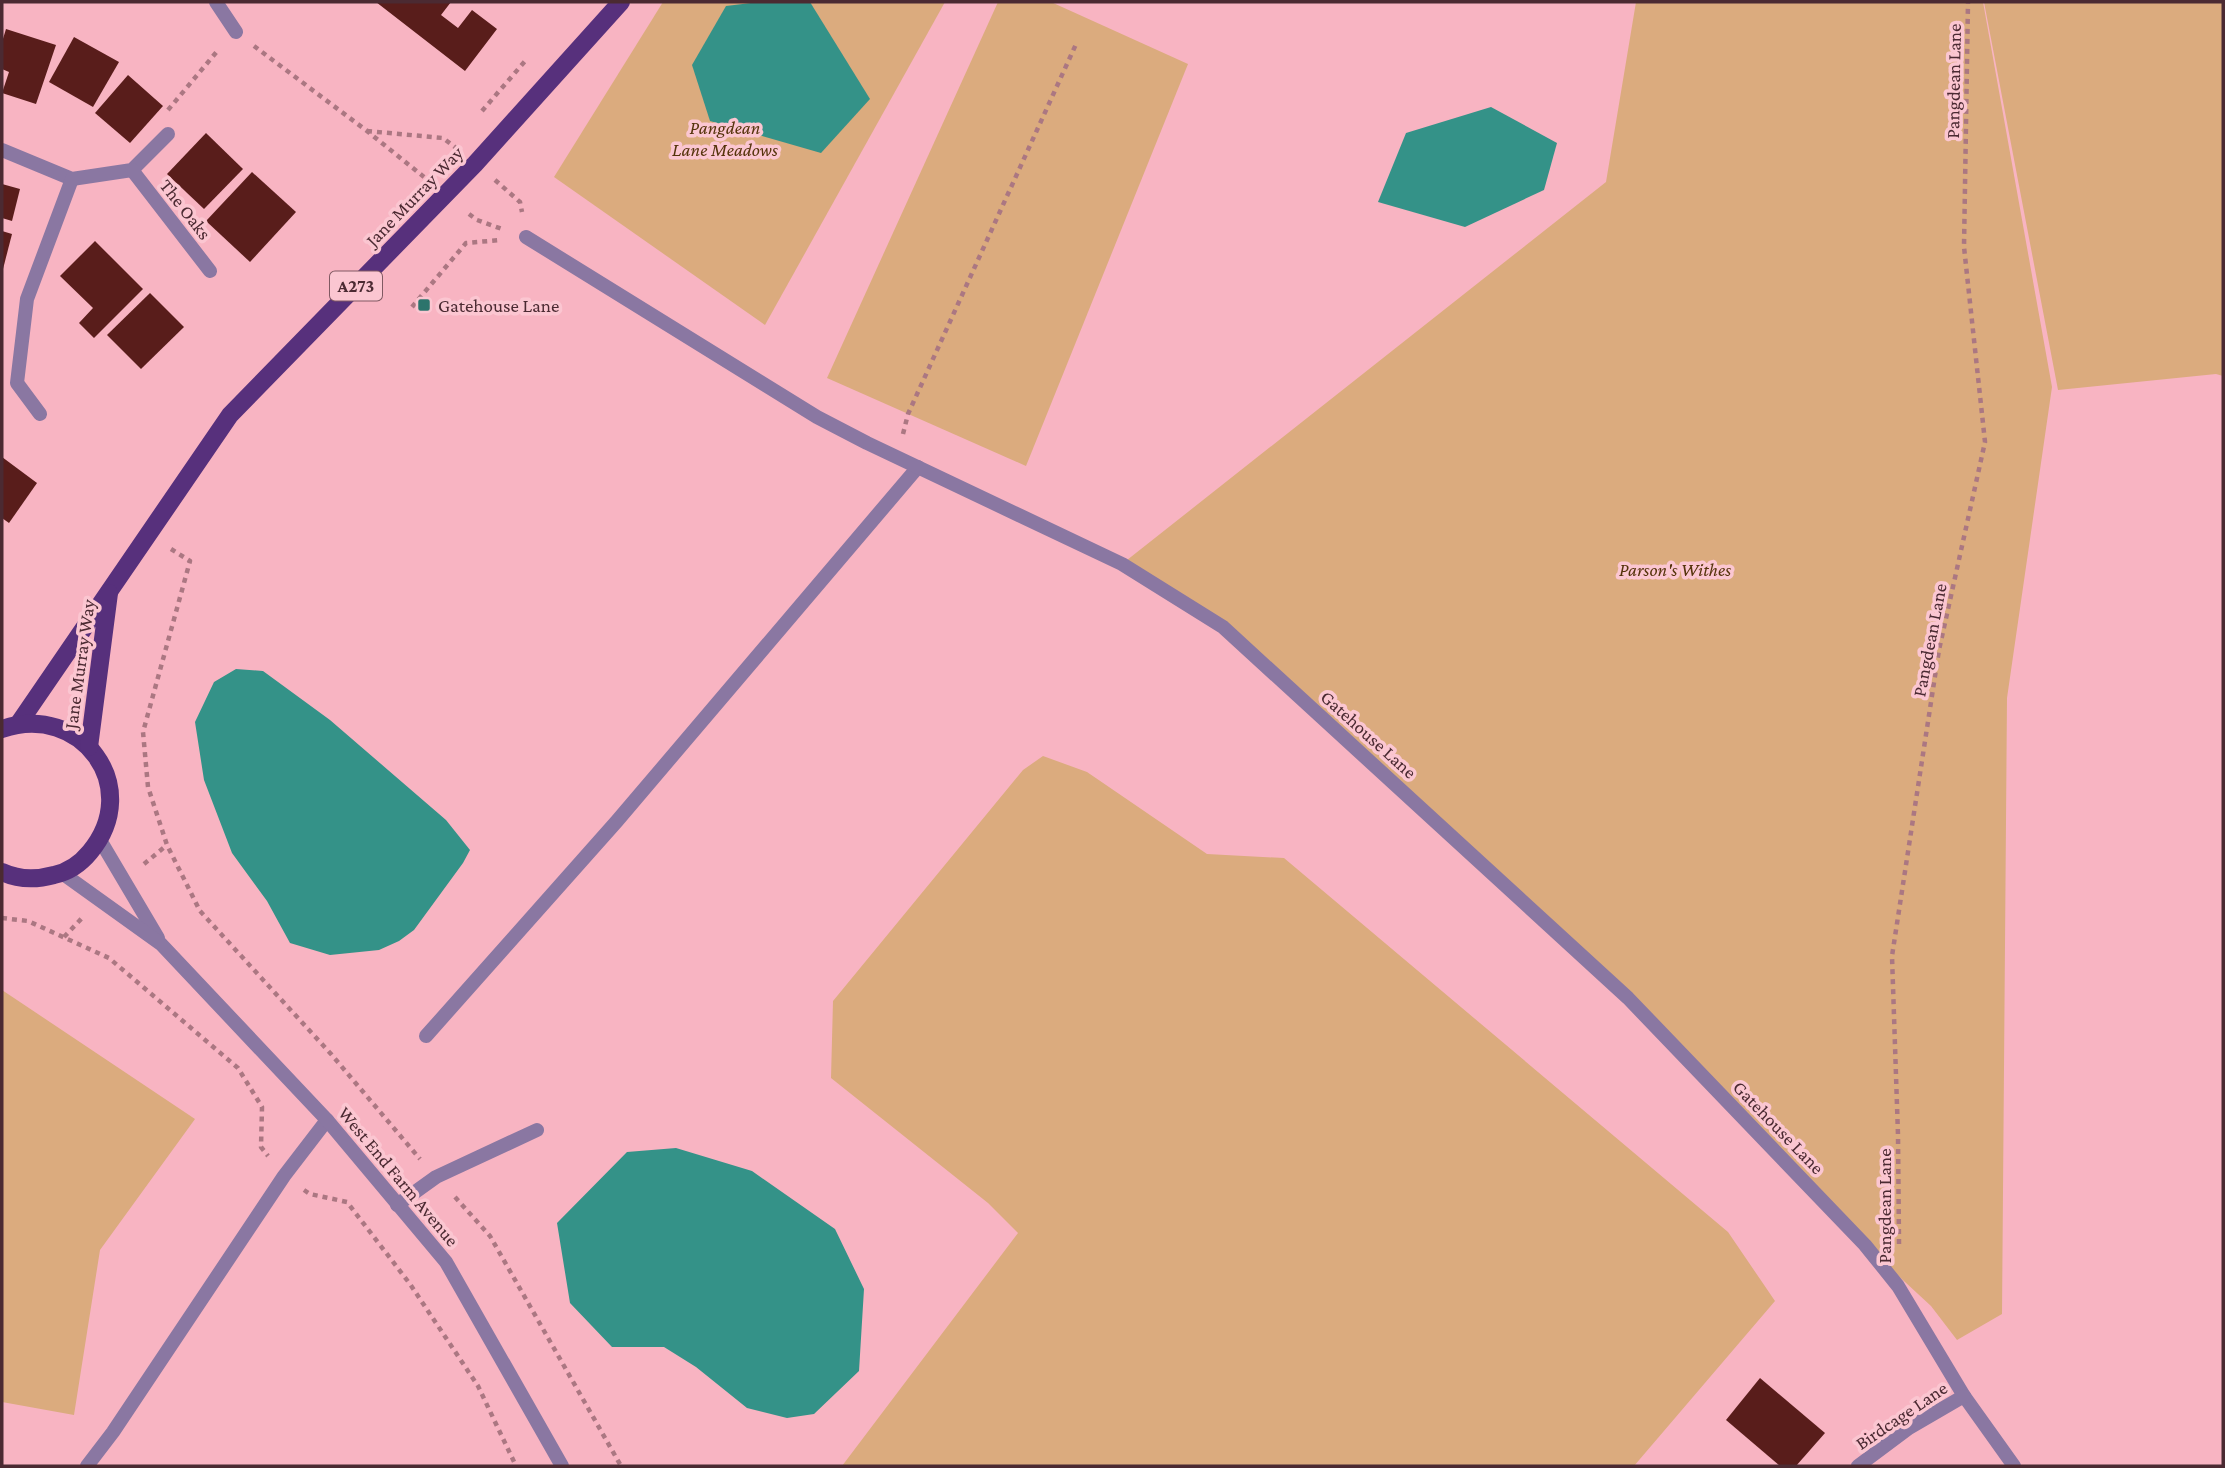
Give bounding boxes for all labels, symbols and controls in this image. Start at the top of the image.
street label: Pangdean Lane [1942,23,1965,139]
park label: Pangdean Lane Meadows [672,117,778,160]
street label: Jane Murray Way [360,142,467,252]
street label: The Oaks [156,175,216,244]
road number: A273 [330,272,382,300]
place label: Gatehouse Lane [438,295,559,316]
marker: Gatehouse Lane [416,297,432,313]
park label: Parson's Withes [1619,559,1731,580]
street label: Pangdean Lane [1908,582,1951,699]
street label: Jane Murray Way [60,598,99,732]
street label: Gatehouse Lane [1317,686,1421,783]
street label: Gatehouse Lane [1729,1076,1828,1178]
street label: West End Farm Avenue [334,1102,463,1250]
street label: Pangdean Lane [1874,1148,1895,1264]
street label: Birdcage Lane [1851,1377,1951,1454]

